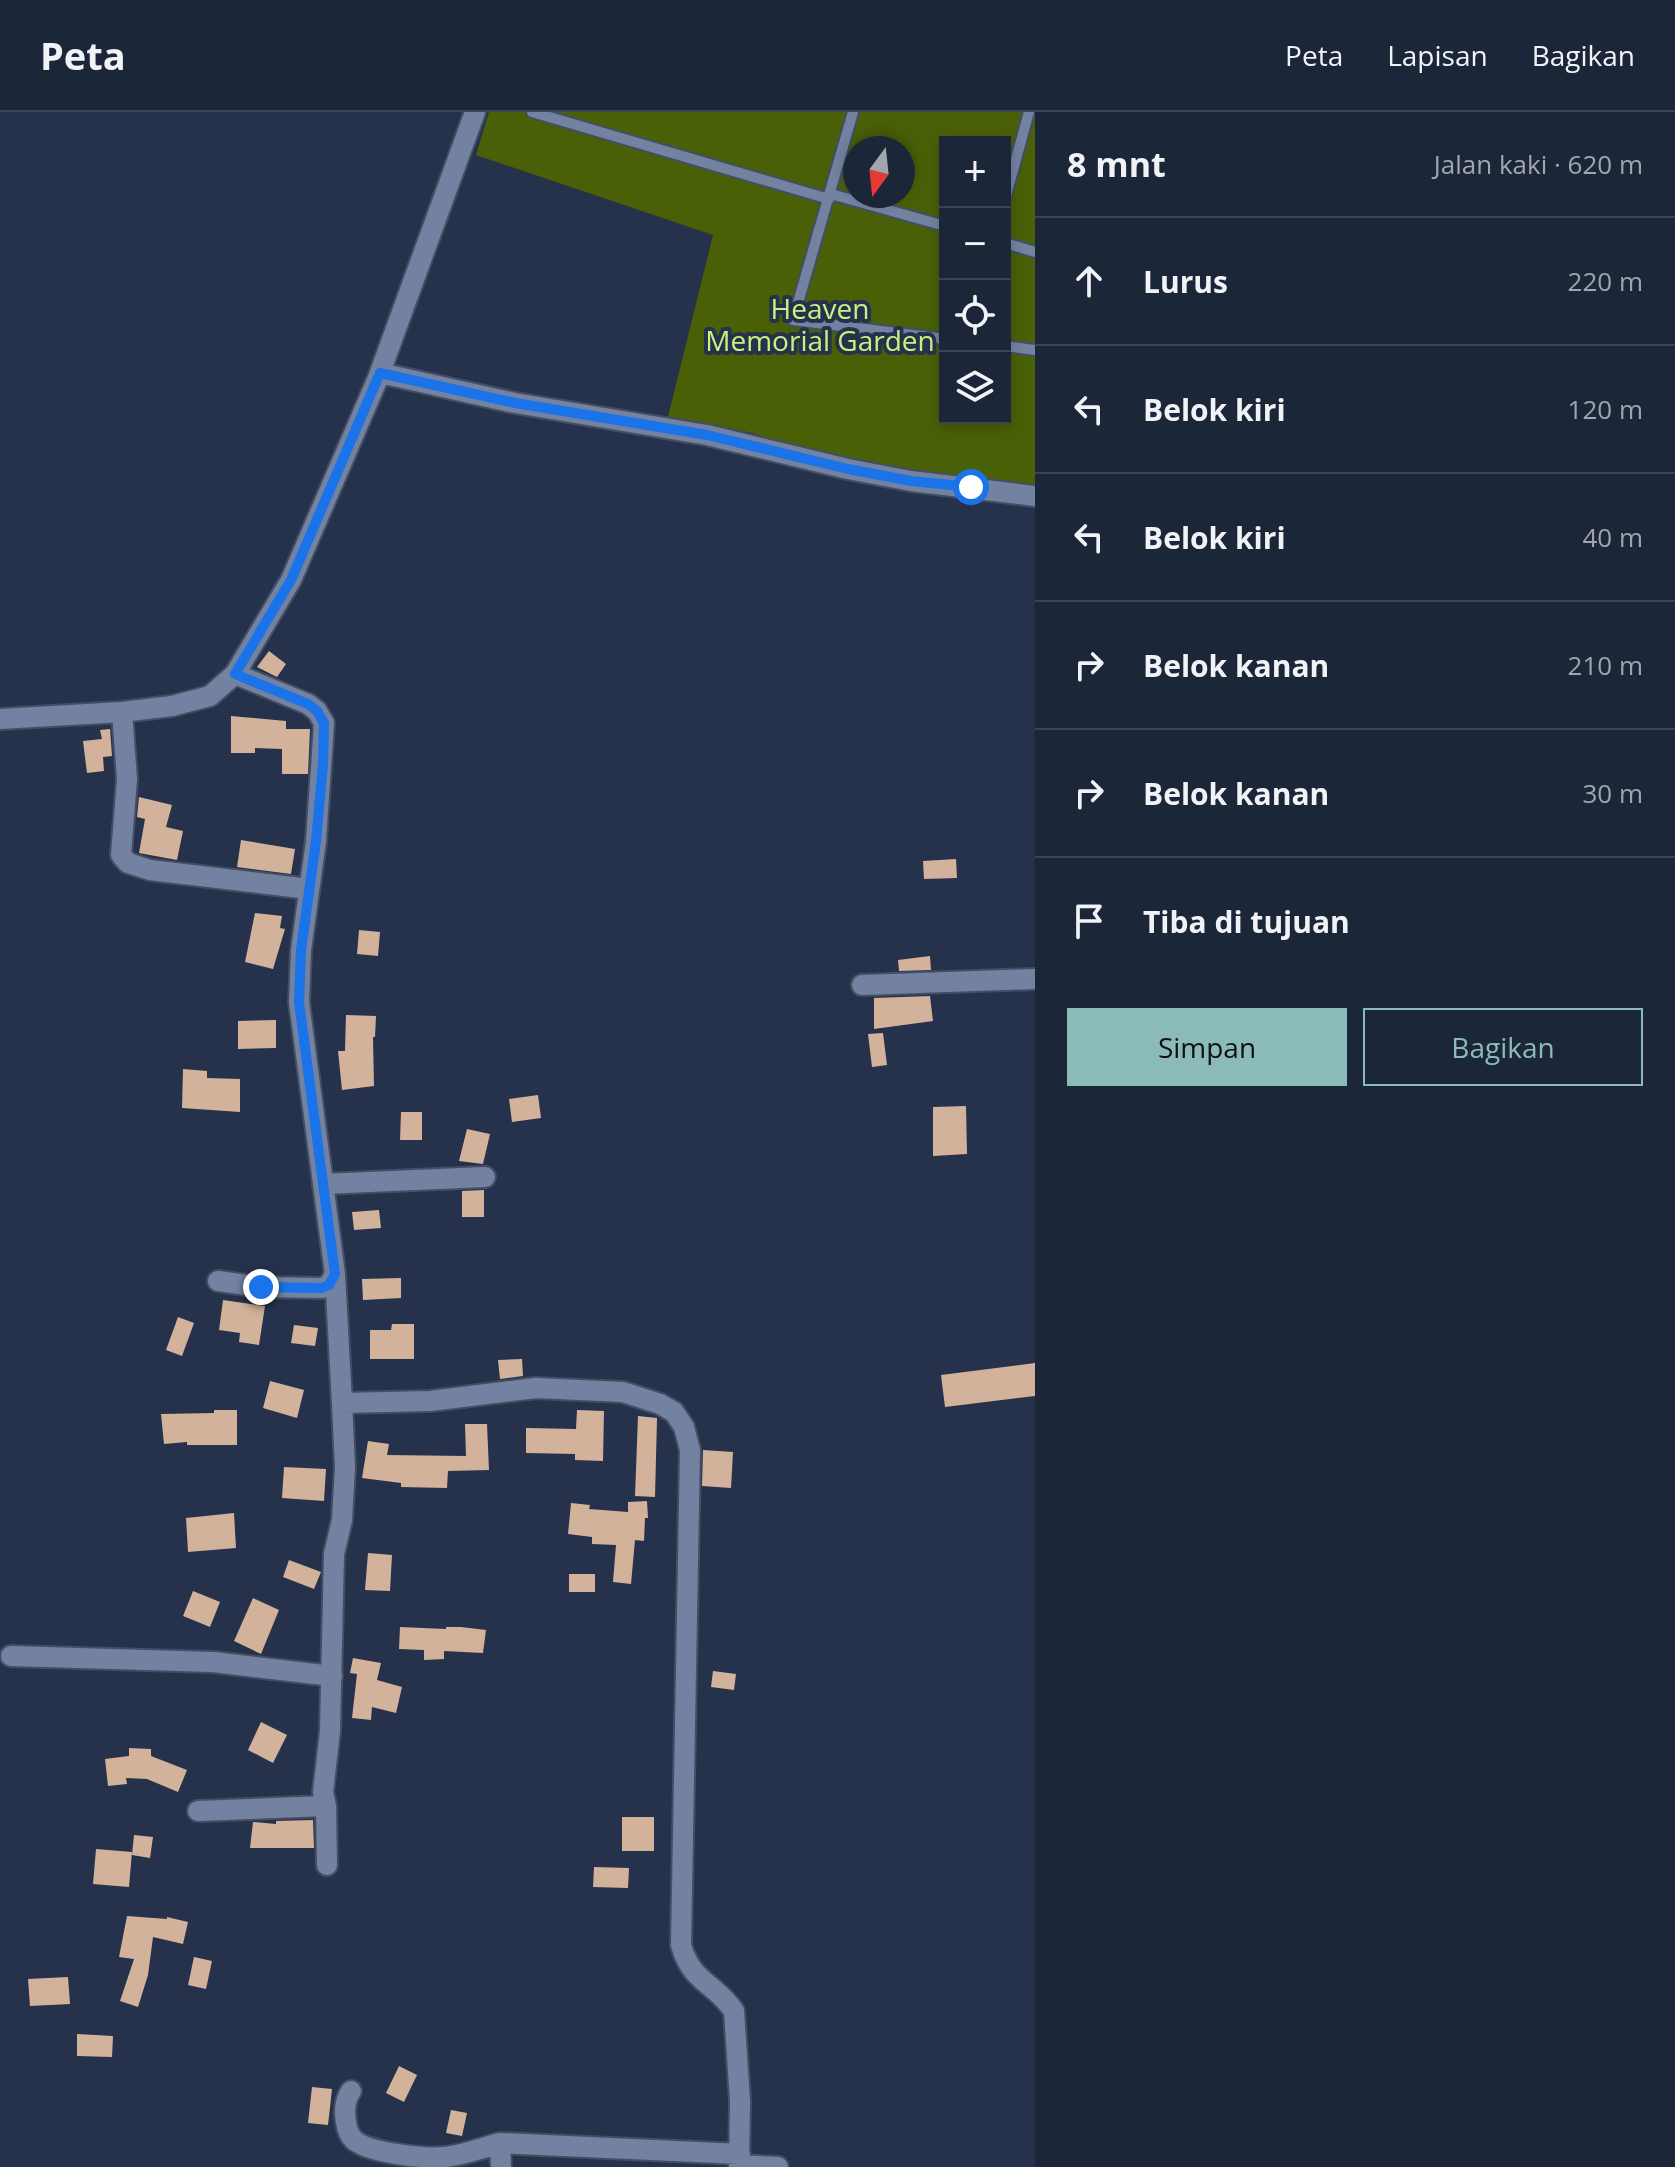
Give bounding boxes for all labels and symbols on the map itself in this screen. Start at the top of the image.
north arrow [843,136,915,208]
park label: Heaven Memorial Garden [705,289,935,359]
route start [953,469,989,505]
route end [243,1269,279,1305]

